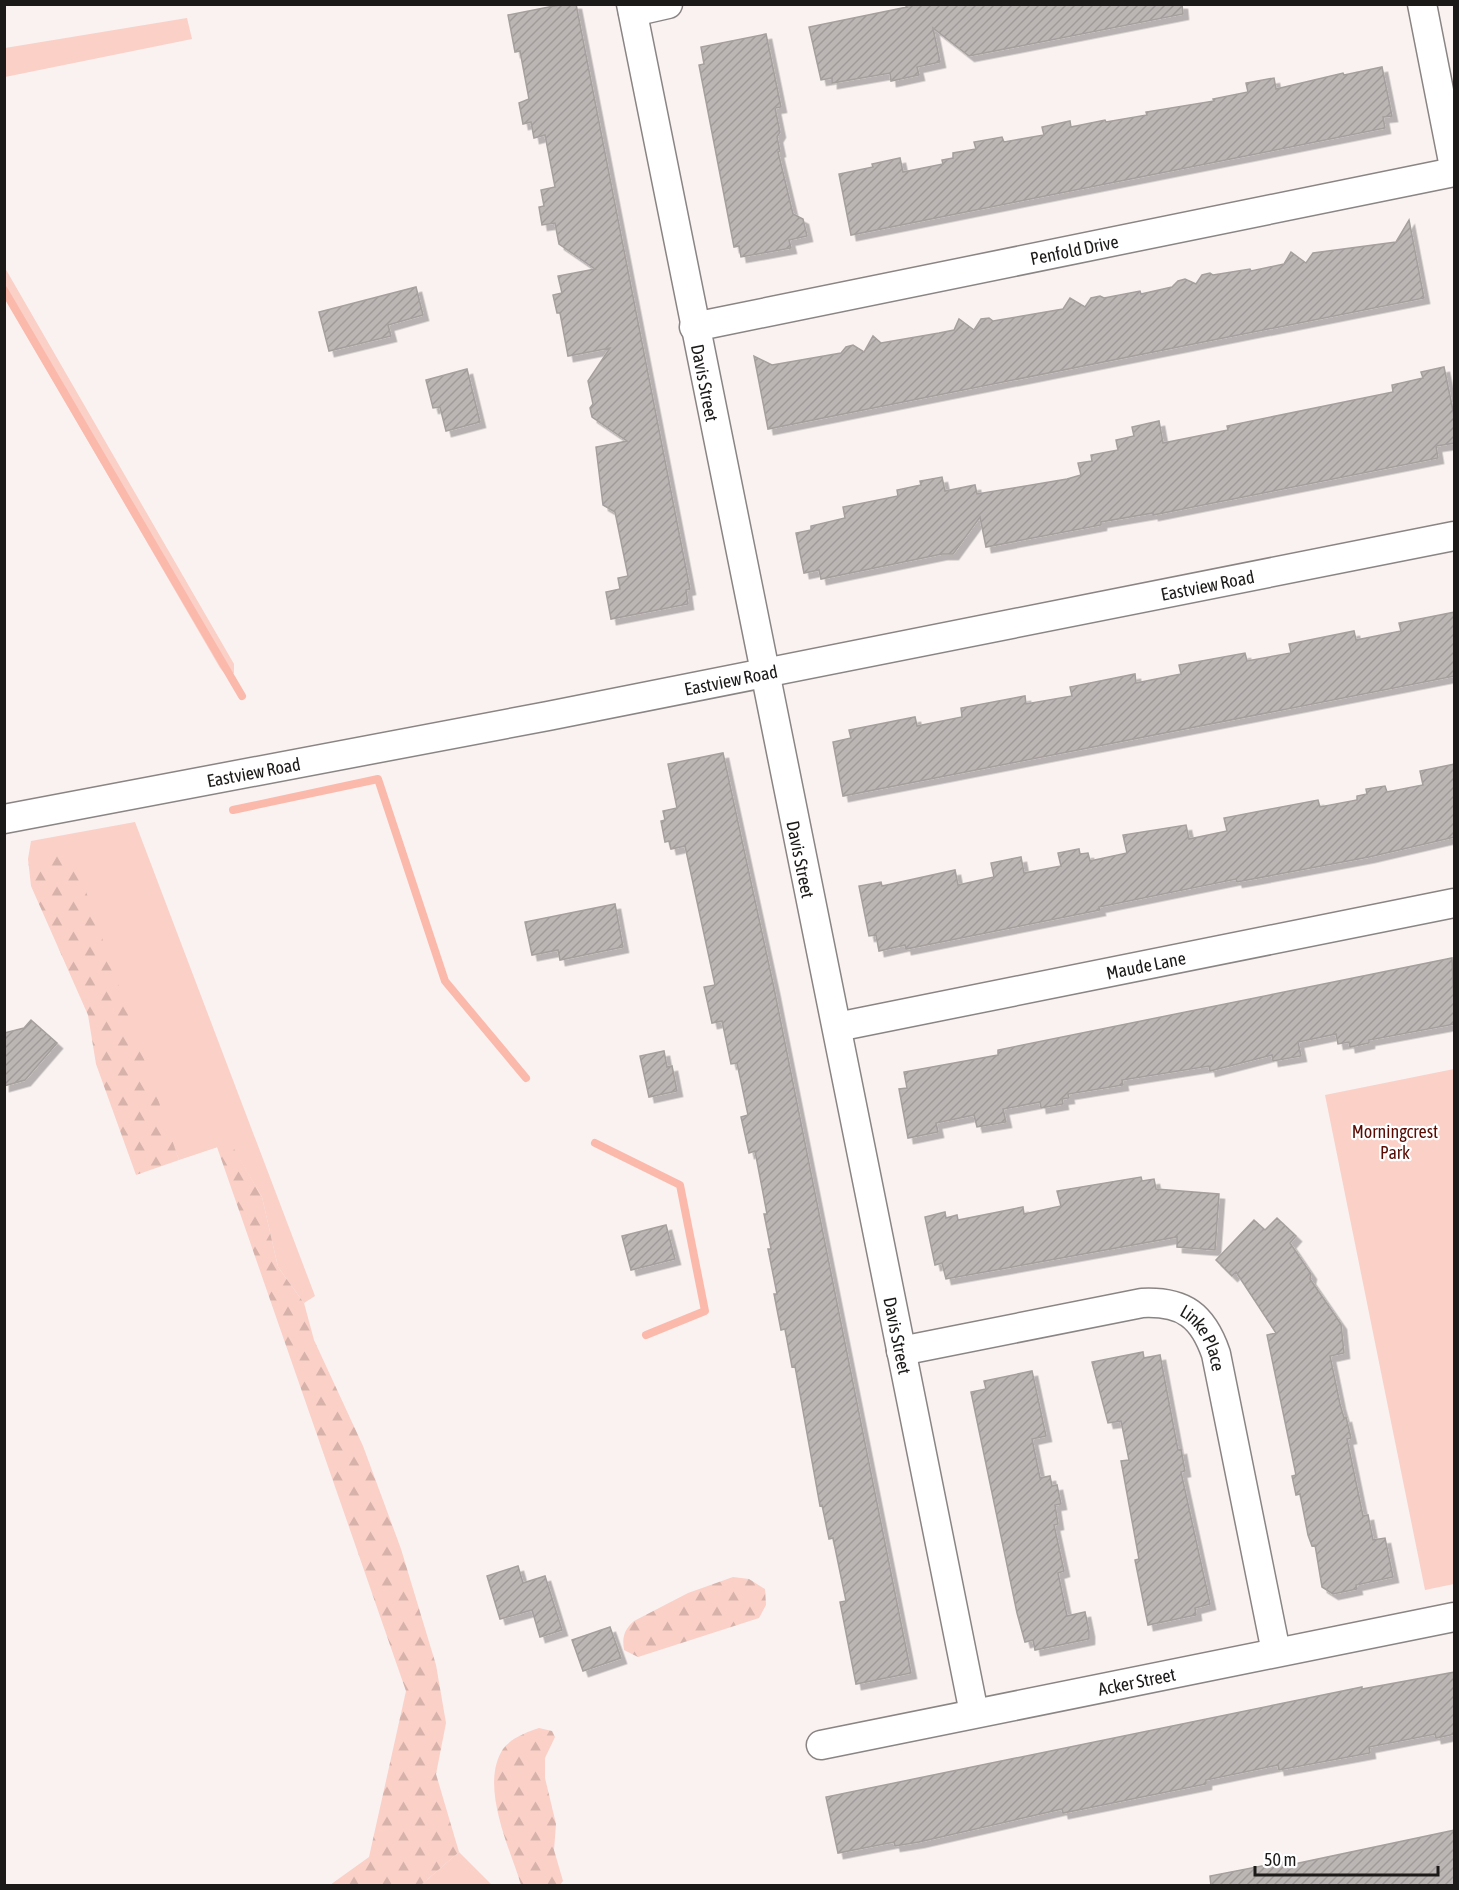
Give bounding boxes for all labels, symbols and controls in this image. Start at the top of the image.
street label: Penfold Drive [1028,230,1120,269]
street label: Davis Street [687,342,723,423]
street label: Eastview Road [1159,565,1256,605]
street label: Eastview Road [682,660,779,699]
street label: Eastview Road [205,753,302,791]
street label: Davis Street [783,819,819,900]
street label: Maude Lane [1104,947,1187,983]
park label: Morningcrest Park [1352,1121,1438,1163]
street label: Davis Street [880,1295,916,1376]
street label: Linke Place [1177,1300,1230,1373]
street label: Acker Street [1096,1663,1177,1699]
scale bar [1255,1839,1438,1877]
text: 50 m [1264,1849,1296,1870]

